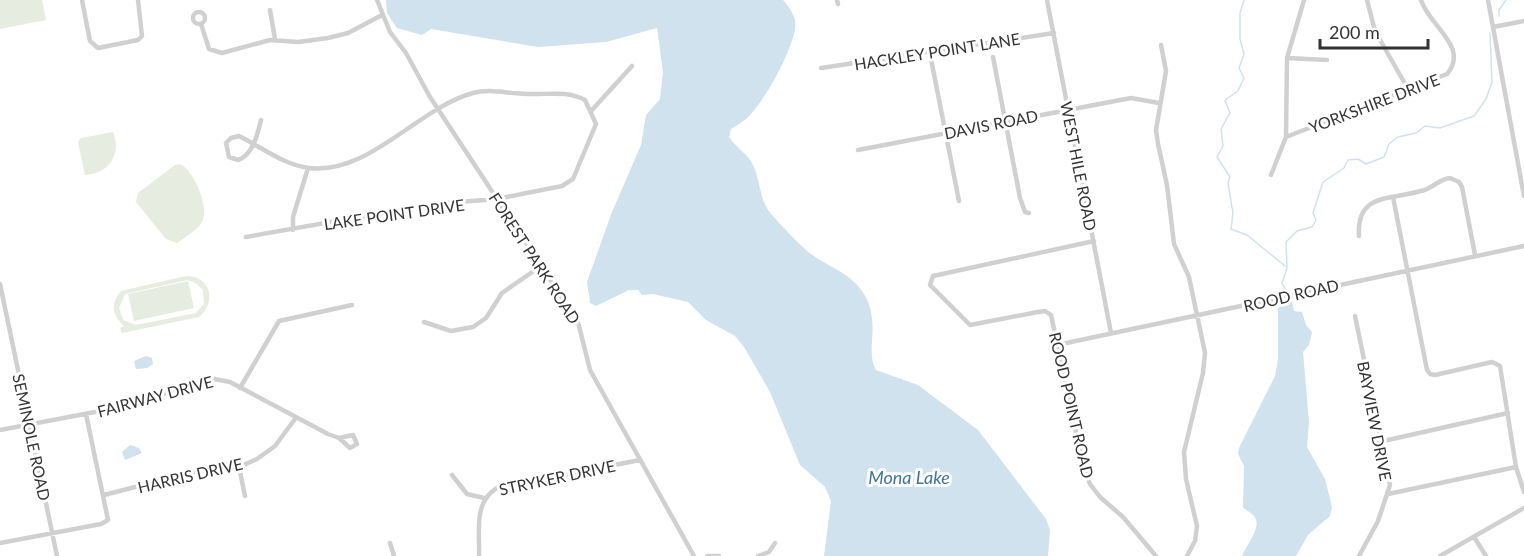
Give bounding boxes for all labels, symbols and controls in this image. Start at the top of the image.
scale bar [1320,12,1428,50]
text: 200 m [1329,21,1380,43]
street label: HACKLEY POINT LANE [853,29,1021,73]
street label: YORKSHIRE DRIVE [1306,69,1442,137]
street label: WEST HILE ROAD [1057,100,1101,232]
street label: DAVIS ROAD [942,106,1040,142]
street label: FOREST PARK ROAD [485,189,585,327]
street label: LAKE POINT DRIVE [322,195,466,233]
street label: ROOD ROAD [1241,275,1341,315]
street label: ROOD POINT ROAD [1046,330,1098,480]
street label: BAYVIEW DRIVE [1354,359,1396,483]
street label: FAIRWAY DRIVE [95,371,215,421]
street label: SEMINOLE ROAD [9,372,55,502]
street label: HARRIS DRIVE [136,454,244,496]
street label: STRYKER DRIVE [497,455,617,499]
water label: Mona Lake [868,466,950,488]

